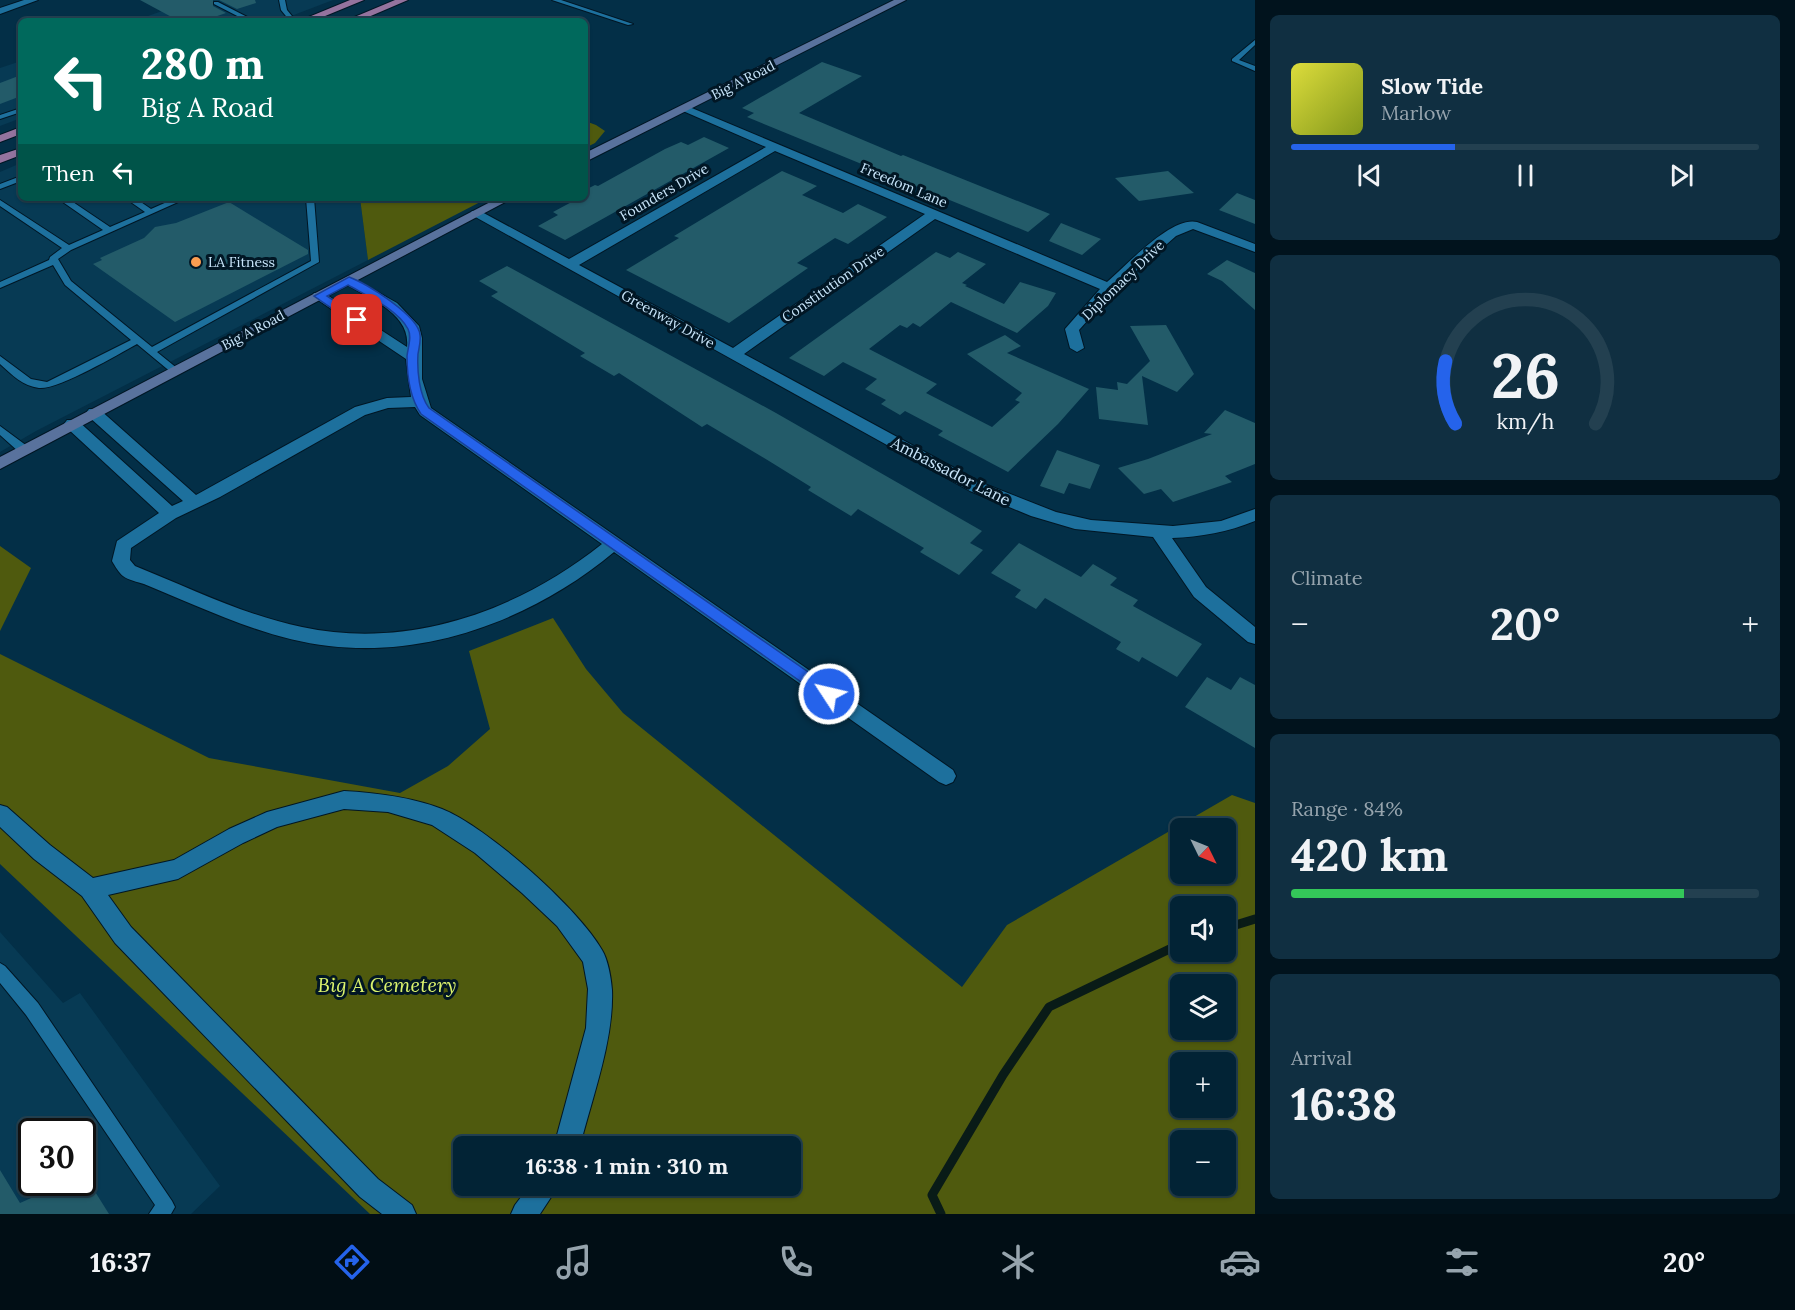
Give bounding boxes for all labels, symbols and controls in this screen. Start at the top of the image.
text: 280 m [141,37,264,91]
icon: left [42,42,120,120]
street label: Big A Road [708,56,778,104]
text: Slow Tide [1381,72,1483,100]
text: Big A Road [141,90,274,124]
text: Marlow [1381,100,1451,125]
icon: left [107,156,140,189]
text: Then [42,159,95,187]
street label: Founders Drive [616,159,712,225]
street label: Freedom Lane [858,159,951,212]
icon: previous [1353,159,1386,192]
icon: pause [1509,159,1542,192]
icon: next [1665,159,1698,192]
street label: Diplomacy Drive [1078,236,1168,324]
street label: Constitution Drive [778,242,888,326]
place label: LA Fitness [208,253,275,271]
marker: LA Fitness [189,255,203,269]
street label: Greenway Drive [618,286,718,352]
pin [331,294,382,345]
icon: arrive [340,303,373,336]
street label: Big A Road [218,306,288,354]
text: 26 [1490,335,1560,415]
text: km/h [1496,408,1554,436]
street label: Ambassador Lane [887,432,1014,510]
text: Climate [1291,565,1363,590]
text: 20° [1490,595,1560,652]
text: − [1291,603,1309,645]
text: + [1741,603,1759,645]
position arrow [797,662,861,726]
text: Range · 84% [1291,796,1403,821]
north arrow [1170,818,1236,884]
map controls [1170,818,1236,1196]
text: 420 km [1291,826,1448,883]
button: sound [1170,896,1236,962]
park label: Big A Cemetery [317,972,457,997]
button: layers [1170,974,1236,1040]
text: Arrival [1291,1045,1352,1070]
button: + [1170,1052,1236,1118]
text: 16:38 [1291,1075,1397,1132]
speed limit sign: 30 [18,1118,96,1196]
button: − [1170,1130,1236,1196]
text: 16:38 · 1 min · 310 m [526,1152,728,1180]
icon: directions [331,1241,373,1283]
icon: music [553,1241,595,1283]
icon: phone [775,1241,817,1283]
icon: climate [997,1241,1039,1283]
icon: car [1219,1241,1261,1283]
icon: filters [1441,1241,1483,1283]
text: 16:37 [90,1245,151,1279]
text: 20° [1663,1245,1705,1279]

